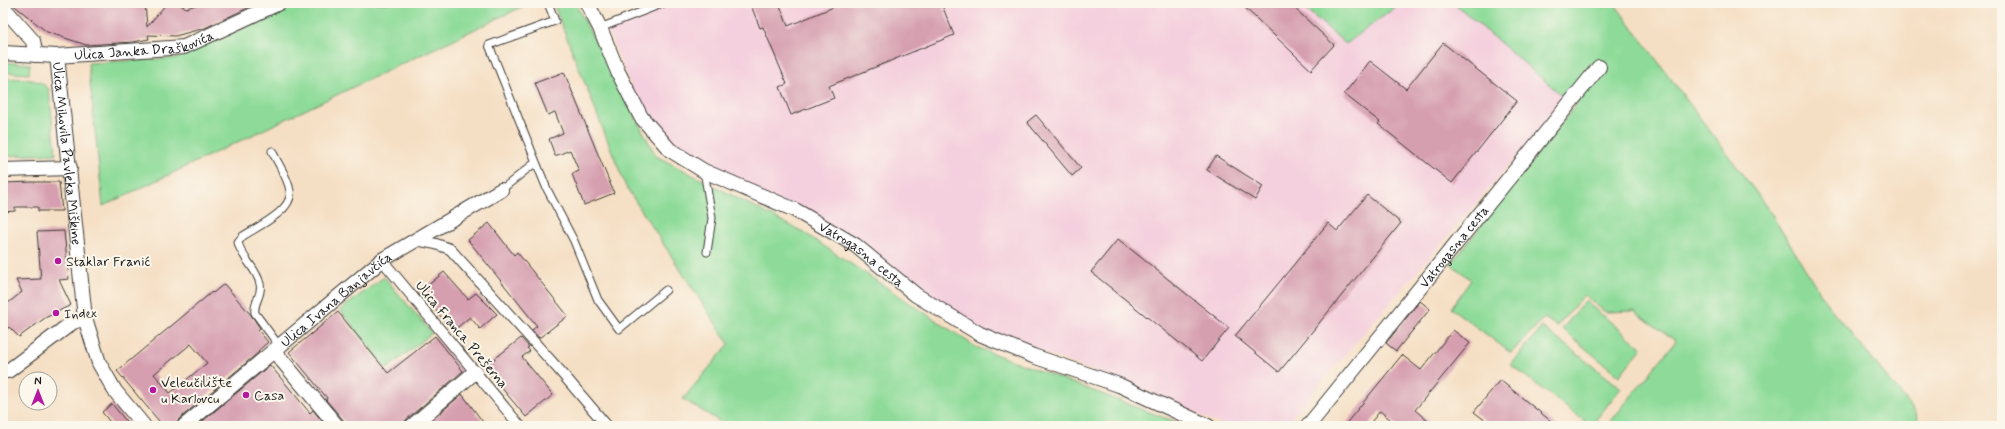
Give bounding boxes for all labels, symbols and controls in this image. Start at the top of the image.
street label: Ulica Janka Draškovića [74,27,217,65]
street label: Ulica Mihovila Pavleka Miškine [48,61,85,246]
street label: Vatrogasna cesta [1415,202,1493,292]
street label: Vatrogasna cesta [815,218,907,291]
street label: Ulica Ivana Banjavčića [277,248,396,352]
place label: Staklar Franić [66,253,150,271]
marker: Staklar Franić [53,256,63,266]
street label: Ulica Franca Prešerna [411,277,512,392]
place label: Index [64,305,97,323]
marker: Index [51,308,61,318]
north arrow [18,371,58,411]
place label: Veleučilište u Karlovcu [161,374,232,408]
text: N [34,375,42,389]
marker: Veleučilište u Karlovcu [148,385,158,395]
place label: Casa [254,387,284,405]
marker: Casa [241,390,251,400]

